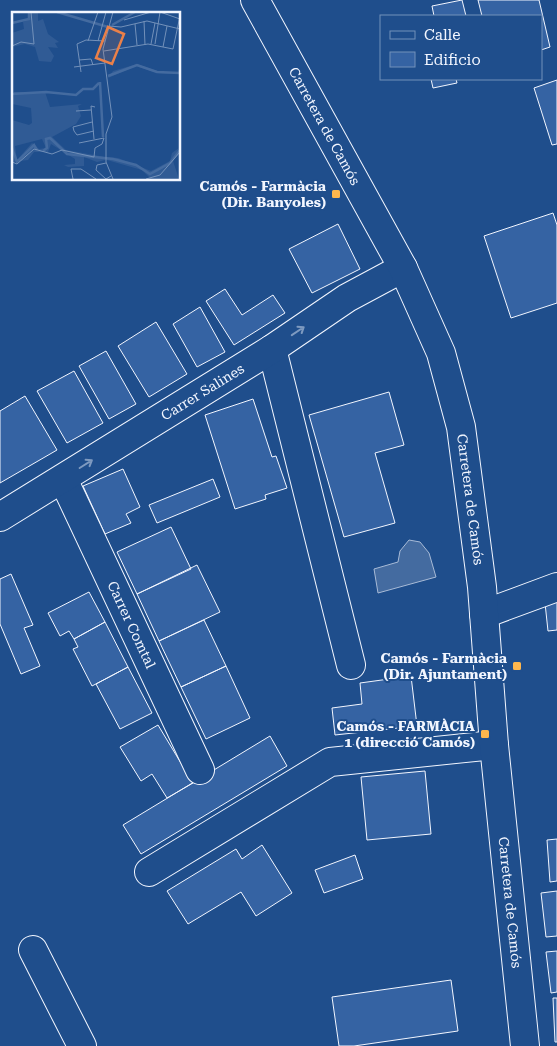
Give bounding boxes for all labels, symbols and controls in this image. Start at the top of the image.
inset map [12,12,180,180]
legend [380,15,542,80]
text: Calle [424,26,460,44]
text: Edificio [424,51,481,69]
street label: Carretera de Camós [286,64,364,188]
place label: Camós - Farmàcia (Dir. Banyoles) [200,178,327,210]
marker: Camós - Farmàcia (Dir. Banyoles) [330,188,342,200]
one-way arrow [291,326,305,336]
street label: Carrer Salines [158,360,247,424]
street label: Carretera de Camós [454,433,487,566]
one-way arrow [79,459,93,469]
street label: Carrer Comtal [104,578,159,671]
place label: Camós - Farmàcia (Dir. Ajuntament) [381,650,508,682]
marker: Camós - Farmàcia (Dir. Ajuntament) [511,660,523,672]
place label: Camós - FARMÀCIA 1 (direcció Camós) [336,718,475,750]
marker: Camós - FARMÀCIA 1 (direcció Camós) [479,728,491,740]
street label: Carretera de Camós [495,836,525,969]

